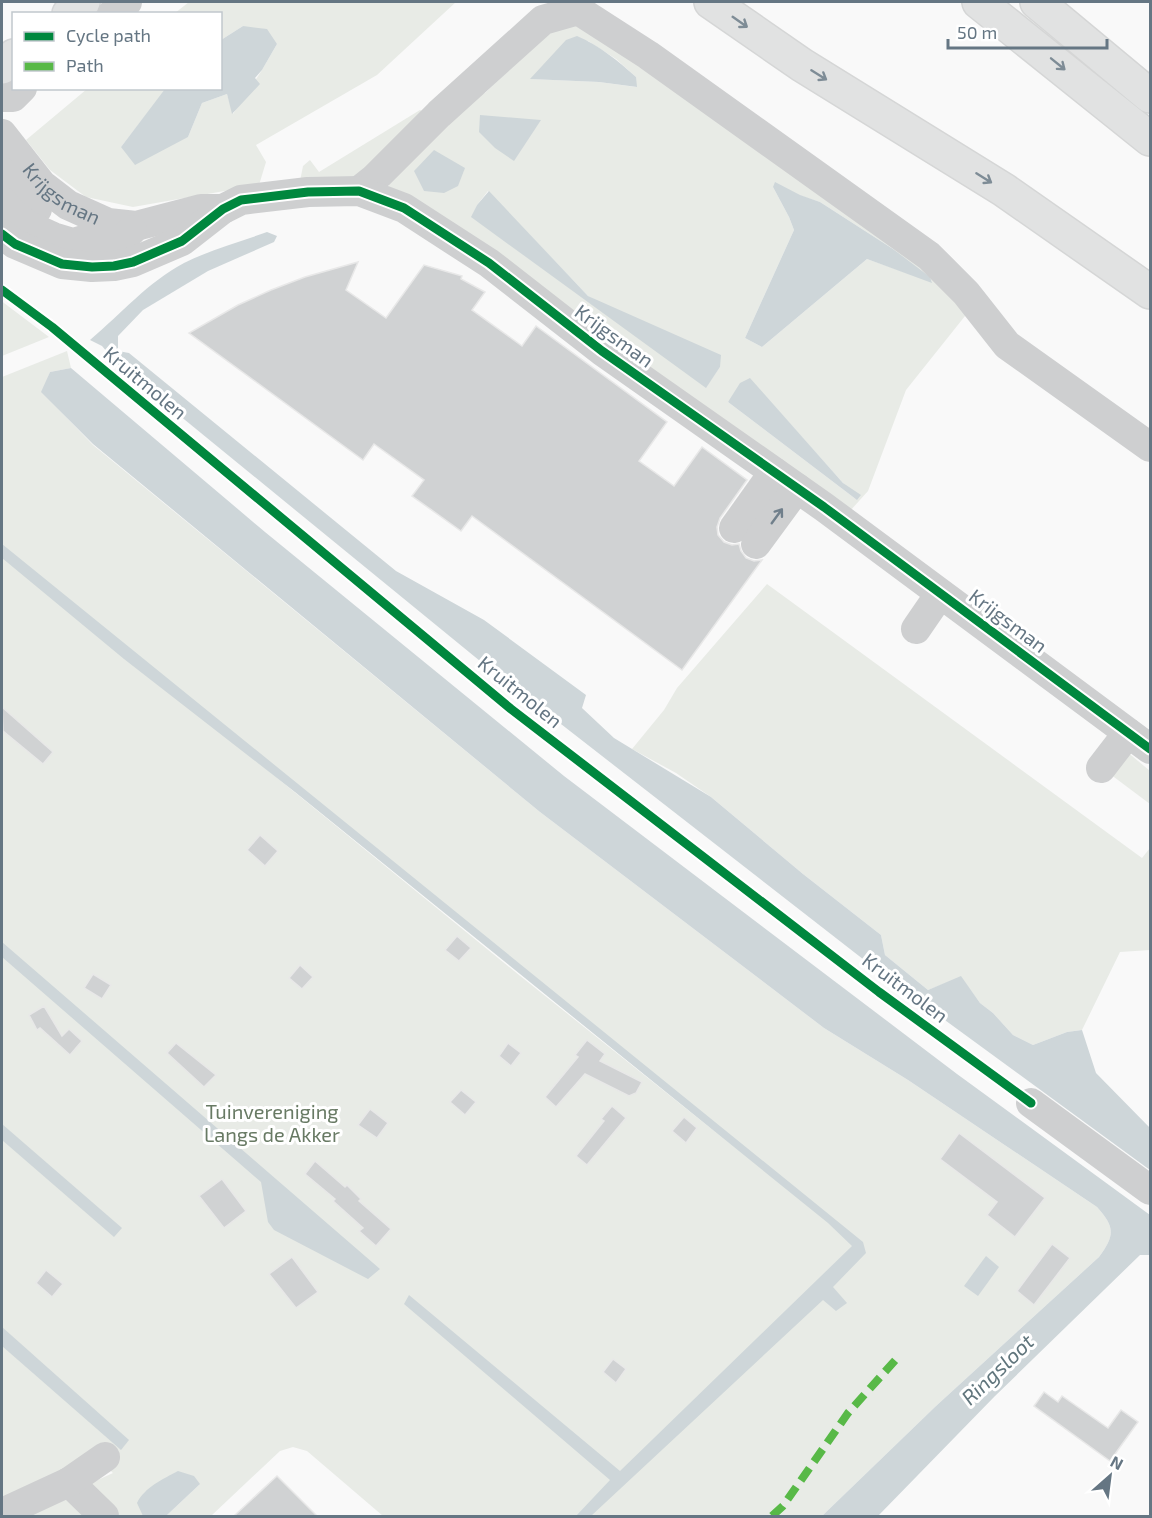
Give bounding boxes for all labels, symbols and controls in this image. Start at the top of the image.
legend [12,12,222,90]
scale bar [948,12,1107,50]
one-way arrow [732,16,748,28]
text: 50 m [957,21,997,43]
text: Cycle path [66,24,151,46]
text: Path [66,54,104,76]
one-way arrow [1050,58,1066,71]
one-way arrow [810,70,827,82]
street label: Krijgsman [18,158,104,229]
one-way arrow [976,172,993,185]
street label: Krijgsman [571,299,659,372]
street label: Kruitmolen [99,341,192,424]
one-way arrow [770,509,783,525]
street label: Krijgsman [965,583,1052,657]
street label: Kruitmolen [474,650,567,732]
street label: Kruitmolen [858,947,953,1027]
park label: Tuinvereniging Langs de Akker [204,1099,340,1146]
water label: Ringsloot [956,1328,1038,1409]
north arrow [1080,1446,1140,1506]
text: N [1108,1451,1127,1473]

